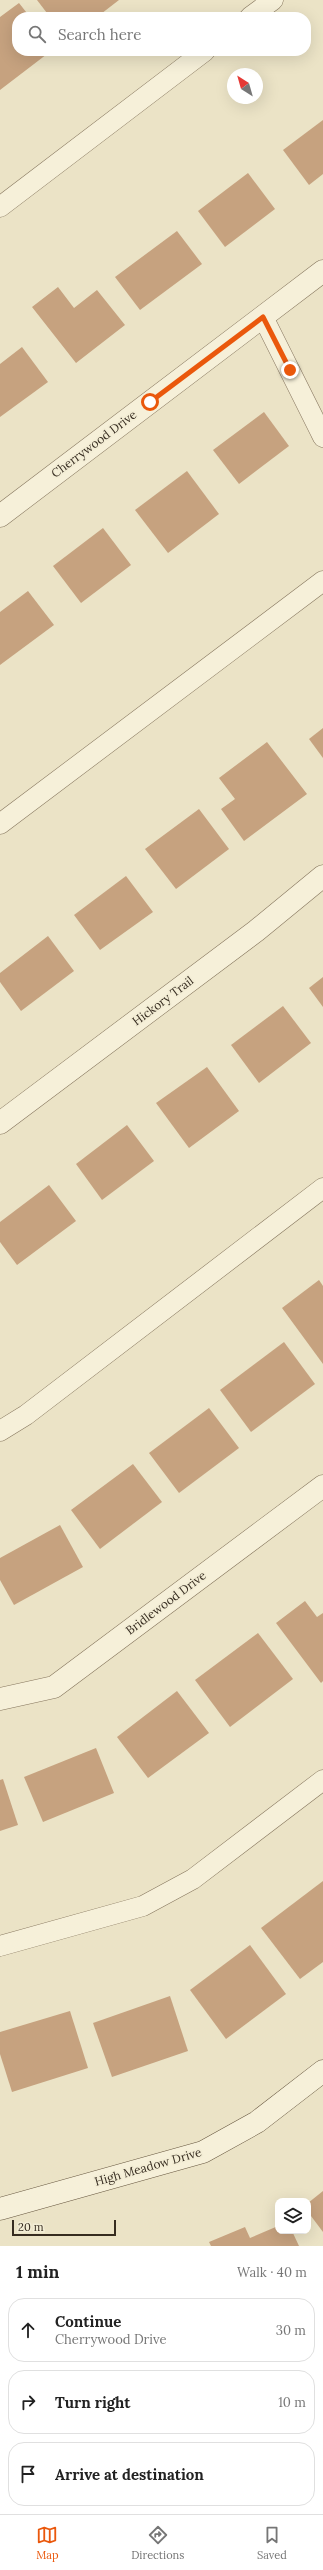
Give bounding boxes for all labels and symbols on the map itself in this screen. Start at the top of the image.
north arrow [227,68,263,104]
route end [281,361,299,379]
route start [141,393,159,411]
street label: Cherrywood Drive [48,406,140,481]
street label: Hickory Trail [129,973,196,1028]
street label: Bridlewood Drive [123,1567,209,1638]
street label: High Meadow Drive [93,2144,203,2189]
scale bar [12,2218,116,2237]

